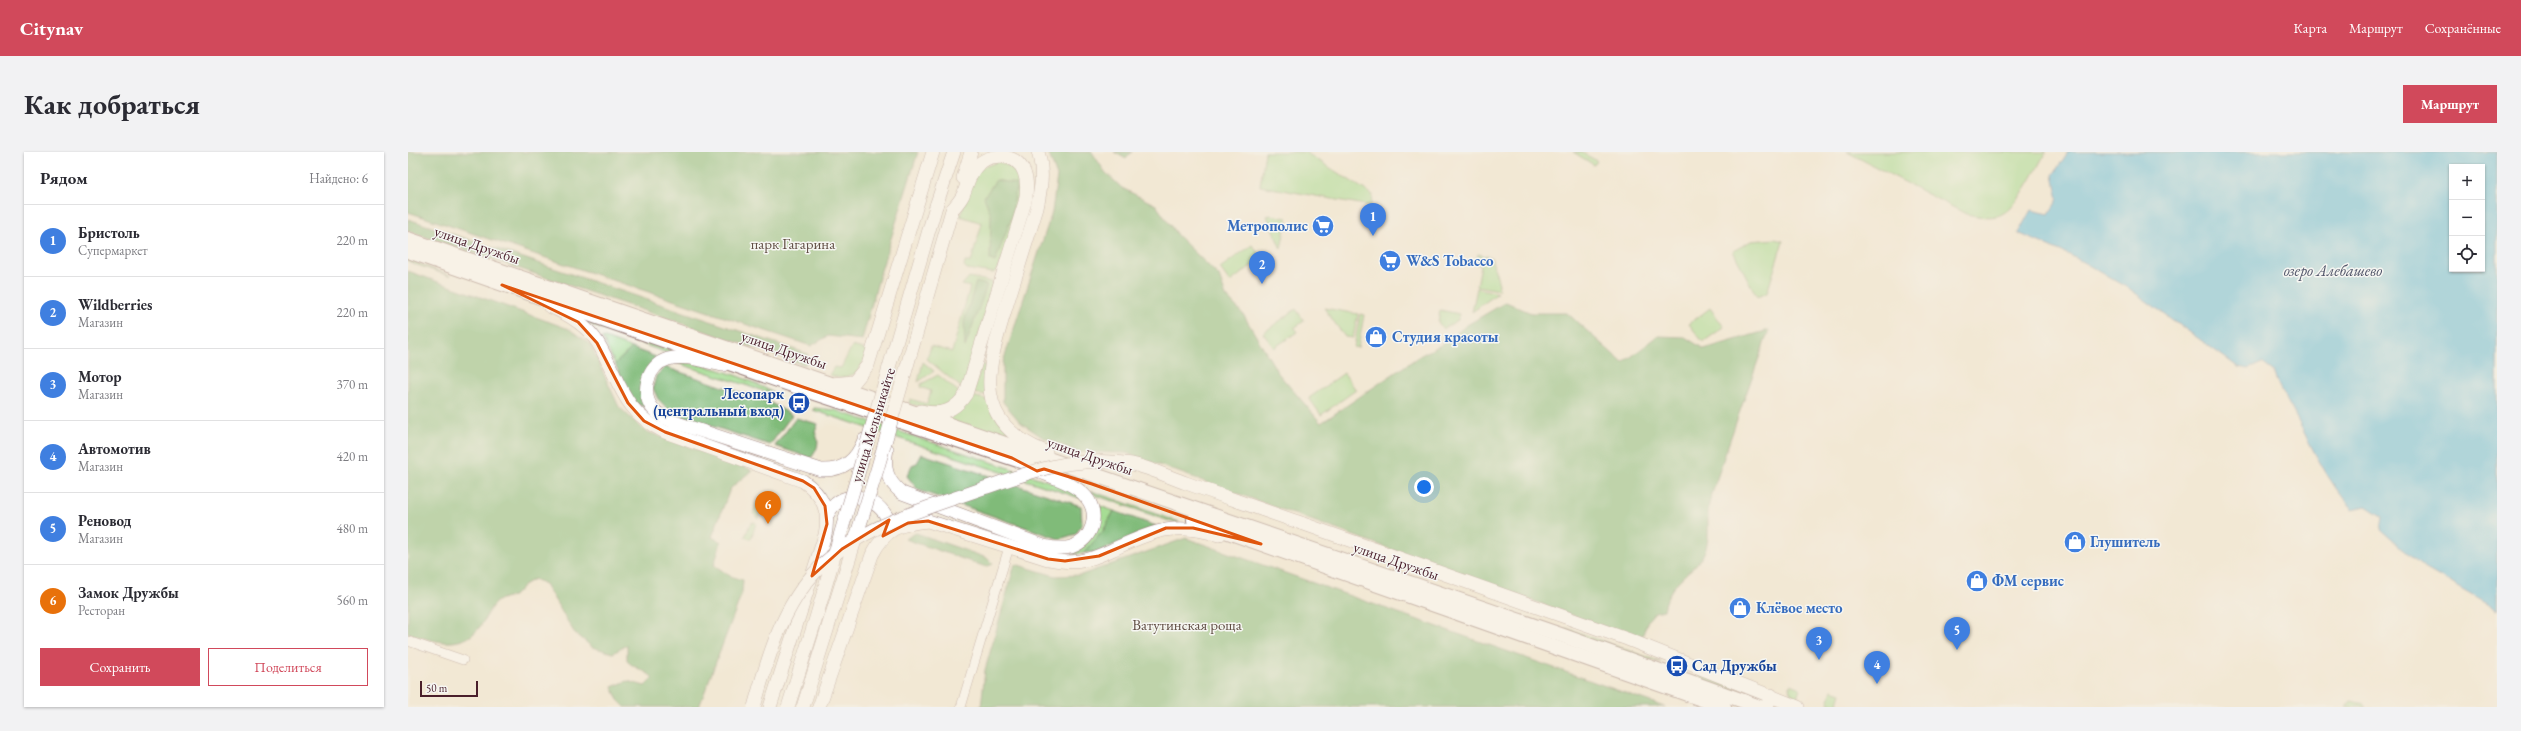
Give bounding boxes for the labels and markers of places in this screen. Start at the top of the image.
pin: 1 [1360,203,1386,236]
supermarket icon: Метрополис [1310,213,1336,239]
place label: Метрополис [1227,216,1308,235]
supermarket icon: W&S Tobacco [1377,248,1403,274]
pin: 2 [1249,251,1275,284]
place label: W&S Tobacco [1406,251,1494,270]
shop icon: Студия красоты [1363,324,1389,350]
place label: Студия красоты [1392,327,1499,346]
place label: Лесопарк (центральный вход) [653,384,785,420]
bus stop icon: Лесопарк (центральный вход) [786,390,812,416]
pin: 6 [755,491,781,524]
shop icon: Глушитель [2062,529,2088,555]
place label: Глушитель [2090,532,2160,551]
shop icon: ФМ сервис [1964,568,1990,594]
place label: ФМ сервис [1992,571,2064,590]
shop icon: Клёвое место [1727,595,1753,621]
place label: Клёвое место [1756,598,1843,617]
pin: 5 [1944,617,1970,650]
pin: 3 [1806,627,1832,660]
pin: 4 [1864,651,1890,684]
bus stop icon: Сад Дружбы [1664,653,1690,679]
place label: Сад Дружбы [1692,656,1777,675]

